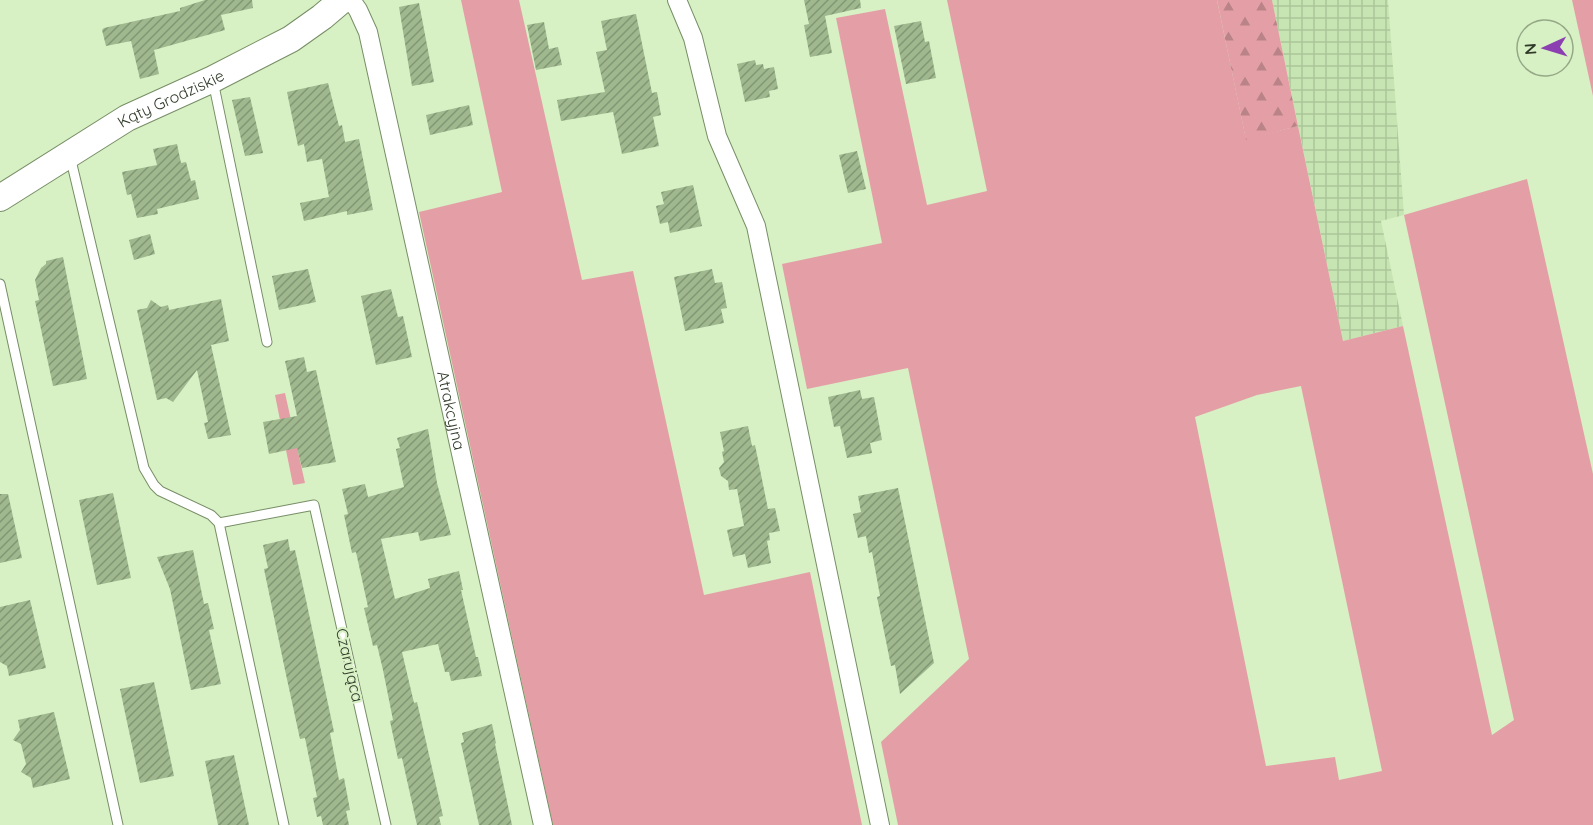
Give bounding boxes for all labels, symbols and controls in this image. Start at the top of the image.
north arrow [1515,18,1575,78]
text: N [1520,42,1540,56]
street label: Kąty Grodziskie [113,65,228,132]
street label: Atrakcyjna [433,369,470,452]
street label: Czarująca [332,626,368,704]

